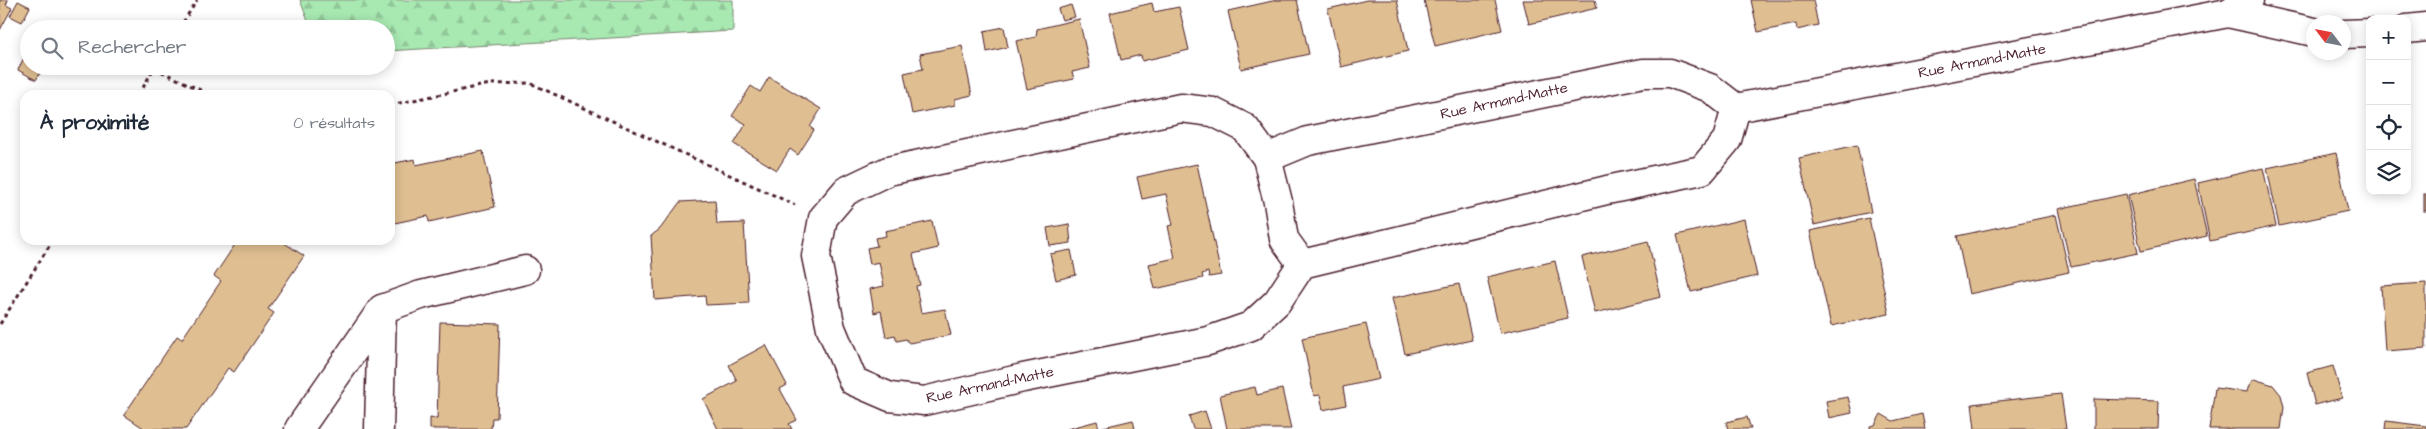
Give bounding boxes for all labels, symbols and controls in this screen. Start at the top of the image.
north arrow [2306,15,2351,60]
map controls [2366,15,2411,195]
button: + [2366,15,2411,60]
search box [20,20,395,75]
icon: search [38,34,66,62]
text: Rechercher [78,34,186,61]
street label: Rue Armand-Matte [1916,38,2048,84]
button: − [2366,60,2411,105]
street label: Rue Armand-Matte [1438,77,1570,125]
button: locate [2366,105,2411,150]
text: À proximité [40,108,149,137]
text: 0 résultats [293,112,375,134]
button: layers [2366,150,2411,195]
street label: Rue Armand-Matte [924,361,1056,409]

